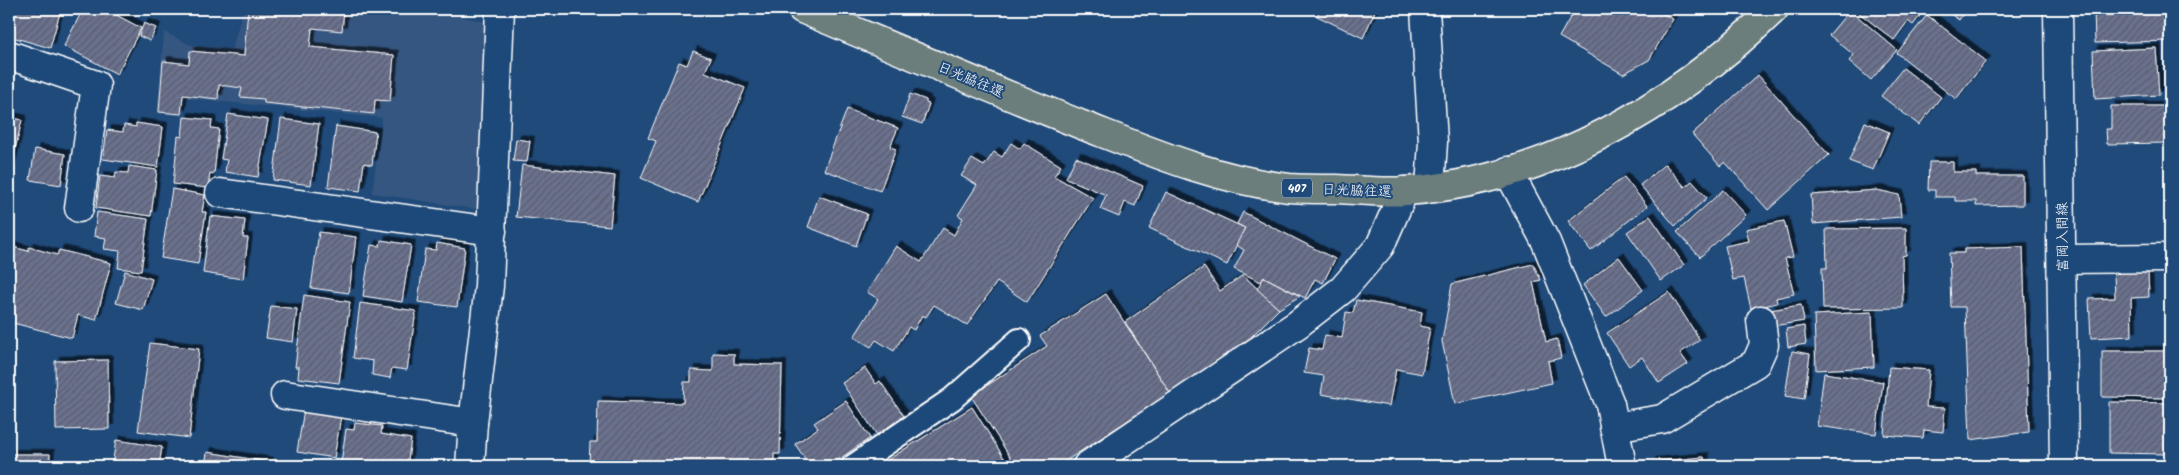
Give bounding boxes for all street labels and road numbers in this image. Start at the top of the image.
street label: 日光脇往還 [934,56,1007,104]
road number: 407 [1282,178,1312,198]
street label: 日光脇往還 [1322,179,1392,203]
street label: 富岡入間線 [2051,202,2075,272]

